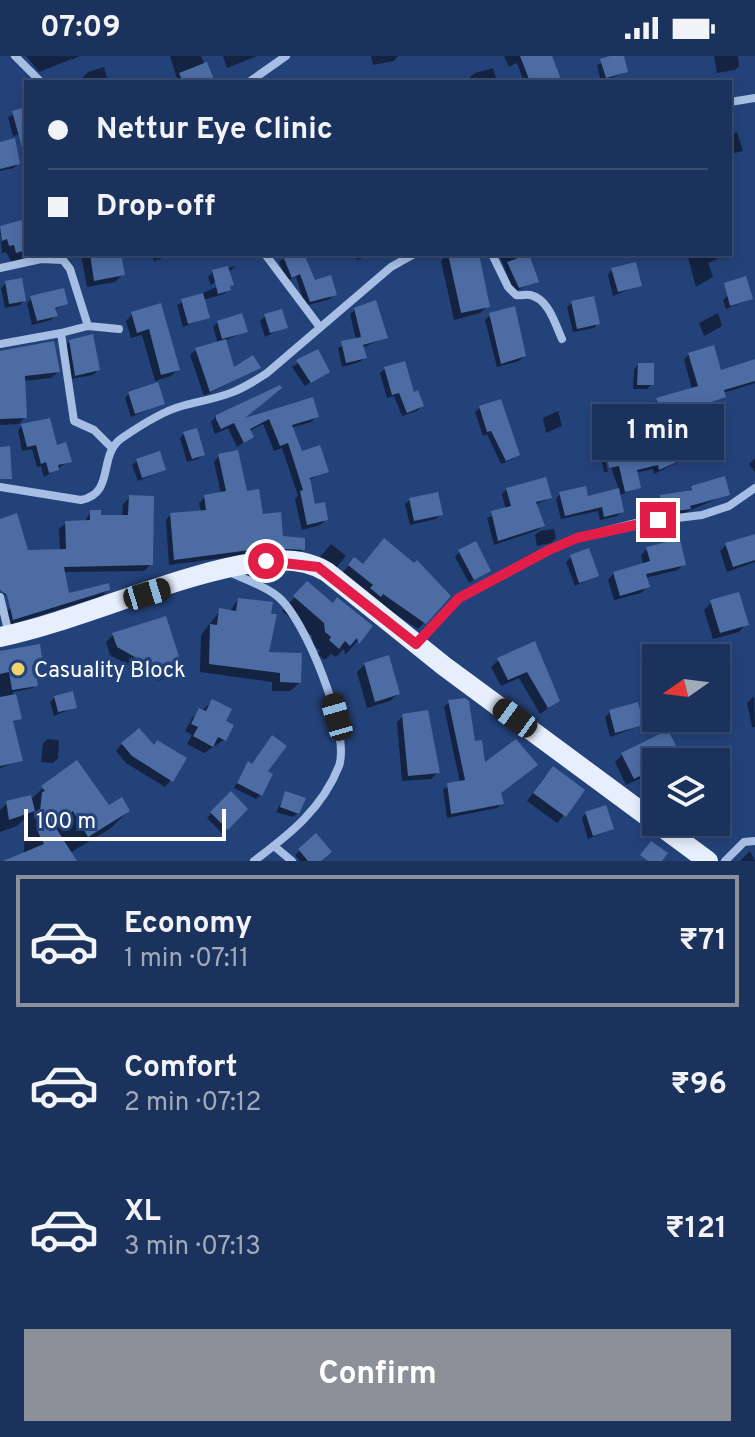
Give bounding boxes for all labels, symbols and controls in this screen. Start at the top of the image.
text: 07:09 [40,10,121,47]
text: Nettur Eye Clinic [96,112,333,149]
text: Drop-off [96,189,215,226]
callout: 1 min [592,404,724,460]
text: 1 min [627,415,689,448]
route end [640,502,676,538]
route start [248,543,284,579]
car [121,576,173,612]
north arrow [642,644,730,732]
map controls [642,644,730,836]
place label: Casuality Block [34,658,186,685]
marker: Casuality Block [9,660,27,678]
car [319,691,355,743]
car [489,694,541,742]
button: layers [642,748,730,836]
scale bar [24,805,226,841]
text: 100 m [36,809,96,836]
icon: car [28,905,100,977]
text: Economy [124,906,252,943]
text: ₹71 [679,923,727,960]
text: 1 min · 07:11 [124,943,249,976]
icon: car [28,1049,100,1121]
text: Comfort [124,1050,237,1087]
text: ₹96 [670,1067,727,1104]
text: 2 min · 07:12 [124,1087,261,1120]
icon: car [28,1193,100,1265]
text: XL [124,1194,161,1231]
text: ₹121 [665,1211,727,1248]
text: 3 min · 07:13 [124,1231,261,1264]
button: Confirm [24,1329,731,1421]

